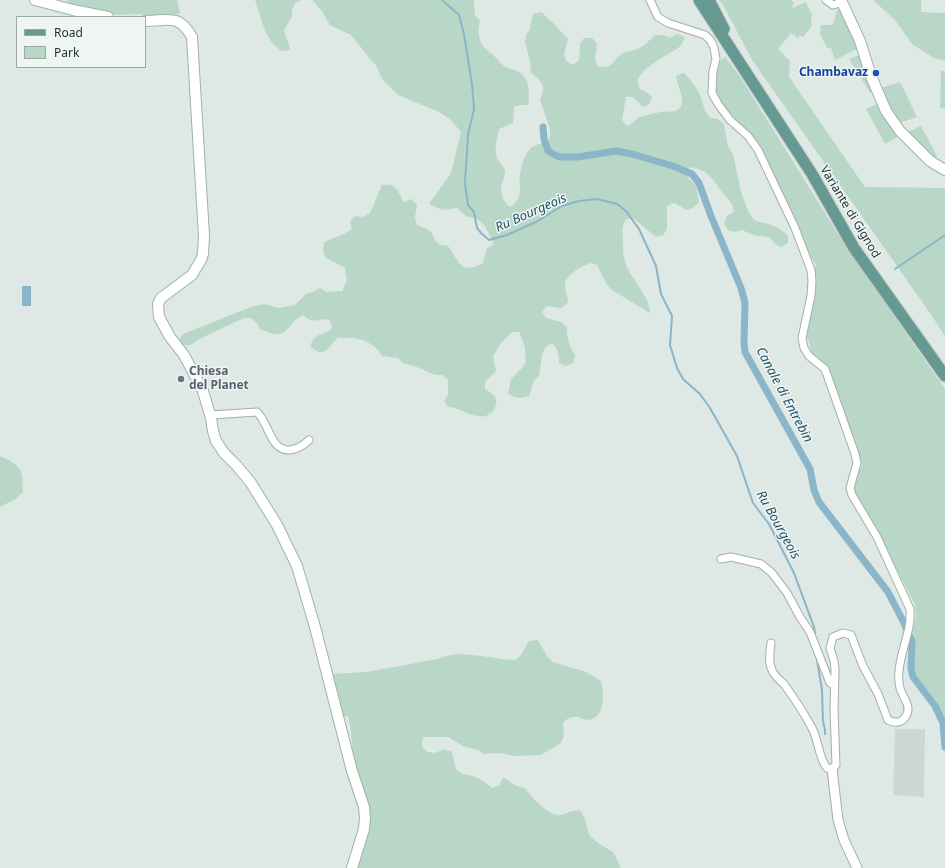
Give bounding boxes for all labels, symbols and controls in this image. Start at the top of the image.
legend [16,16,146,68]
text: Road [54,24,83,41]
text: Park [54,44,79,61]
place label: Chambavaz [799,66,868,80]
marker: Chambavaz [871,68,881,78]
street label: Variante di Gignod [817,163,883,261]
water label: Ru Bourgeois [493,190,569,236]
water label: Canale di Entrebin [752,345,816,445]
place label: Chiesa del Planet [189,365,249,393]
marker: Chiesa del Planet [176,374,186,384]
water label: Ru Bourgeois [753,488,803,562]

